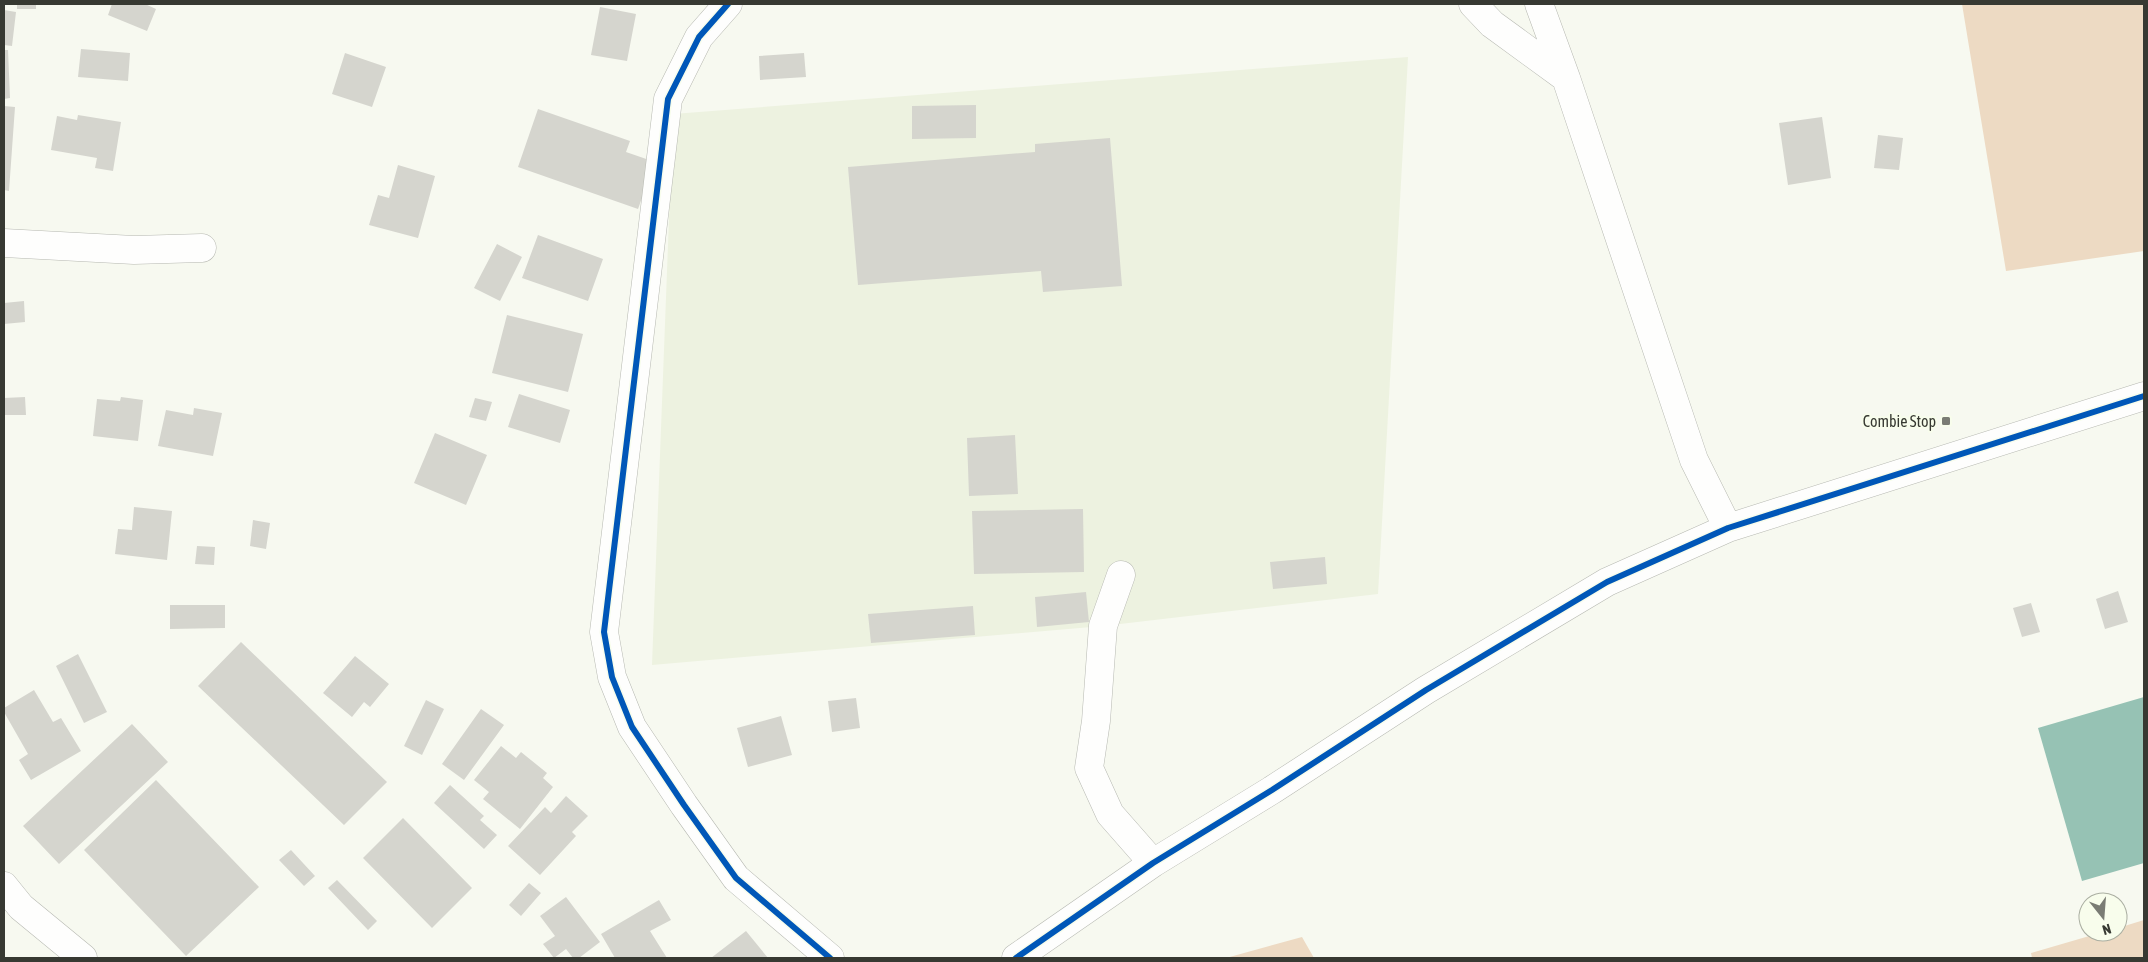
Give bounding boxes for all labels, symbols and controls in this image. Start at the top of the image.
place label: Combie Stop [1863,412,1936,431]
marker: Combie Stop [1940,415,1952,427]
north arrow [2078,892,2128,942]
text: N [2101,921,2113,938]

